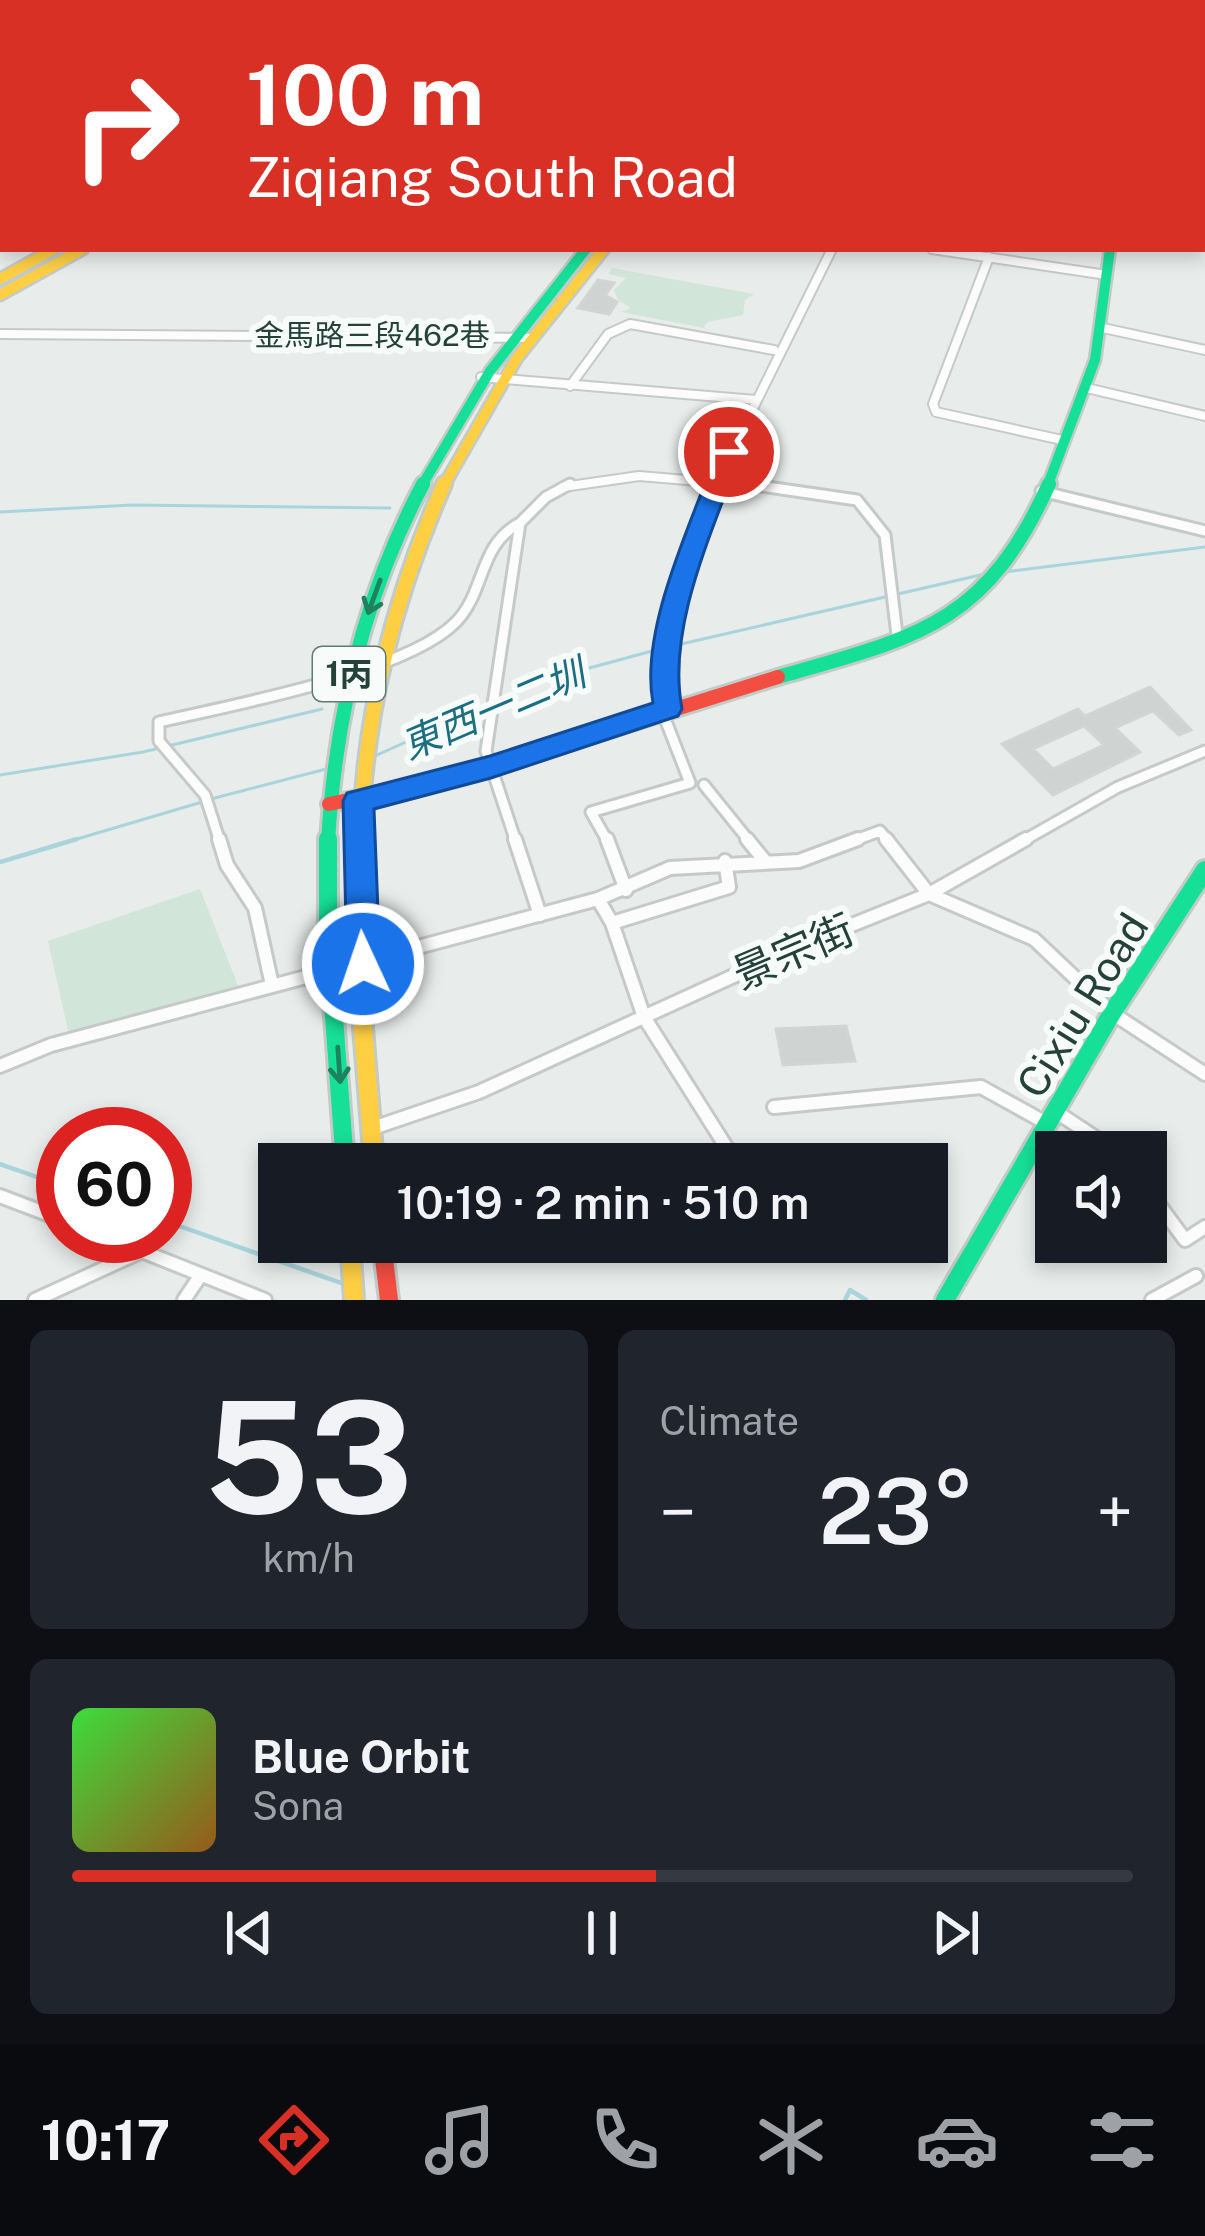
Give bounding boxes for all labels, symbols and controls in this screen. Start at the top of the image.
text: 100 m [246,45,484,144]
icon: right [48,48,204,204]
text: Ziqiang South Road [246,146,738,209]
street label: 金馬路三段462巷 [254,317,490,353]
pin [678,401,780,503]
icon: arrive [696,419,762,485]
one-way arrow [362,578,383,615]
road number: 1丙 [313,647,385,701]
water label: 東西一二圳 [394,648,596,768]
position arrow [300,901,426,1027]
street label: 景宗街 [725,904,861,998]
street label: Cixiu Road [1006,904,1158,1106]
one-way arrow [328,1045,351,1084]
speed limit sign: 60 [36,1107,192,1263]
map controls [1035,1131,1167,1263]
button: sound [1035,1131,1167,1263]
text: 10:19 · 2 min · 510 m [397,1176,809,1229]
text: 53 [204,1365,413,1548]
text: Climate [660,1398,799,1444]
text: 23° [818,1458,974,1564]
text: − [660,1473,696,1551]
text: + [1096,1473,1133,1551]
text: km/h [263,1535,355,1581]
text: Blue Orbit [252,1730,470,1783]
text: Sona [252,1783,344,1829]
icon: previous [216,1900,282,1966]
icon: pause [569,1900,635,1966]
icon: next [923,1900,989,1966]
icon: directions [252,2098,336,2182]
icon: music [418,2098,502,2182]
icon: phone [583,2098,667,2182]
icon: climate [749,2098,833,2182]
icon: car [915,2098,999,2182]
icon: filters [1080,2098,1164,2182]
text: 10:17 [41,2109,170,2172]

